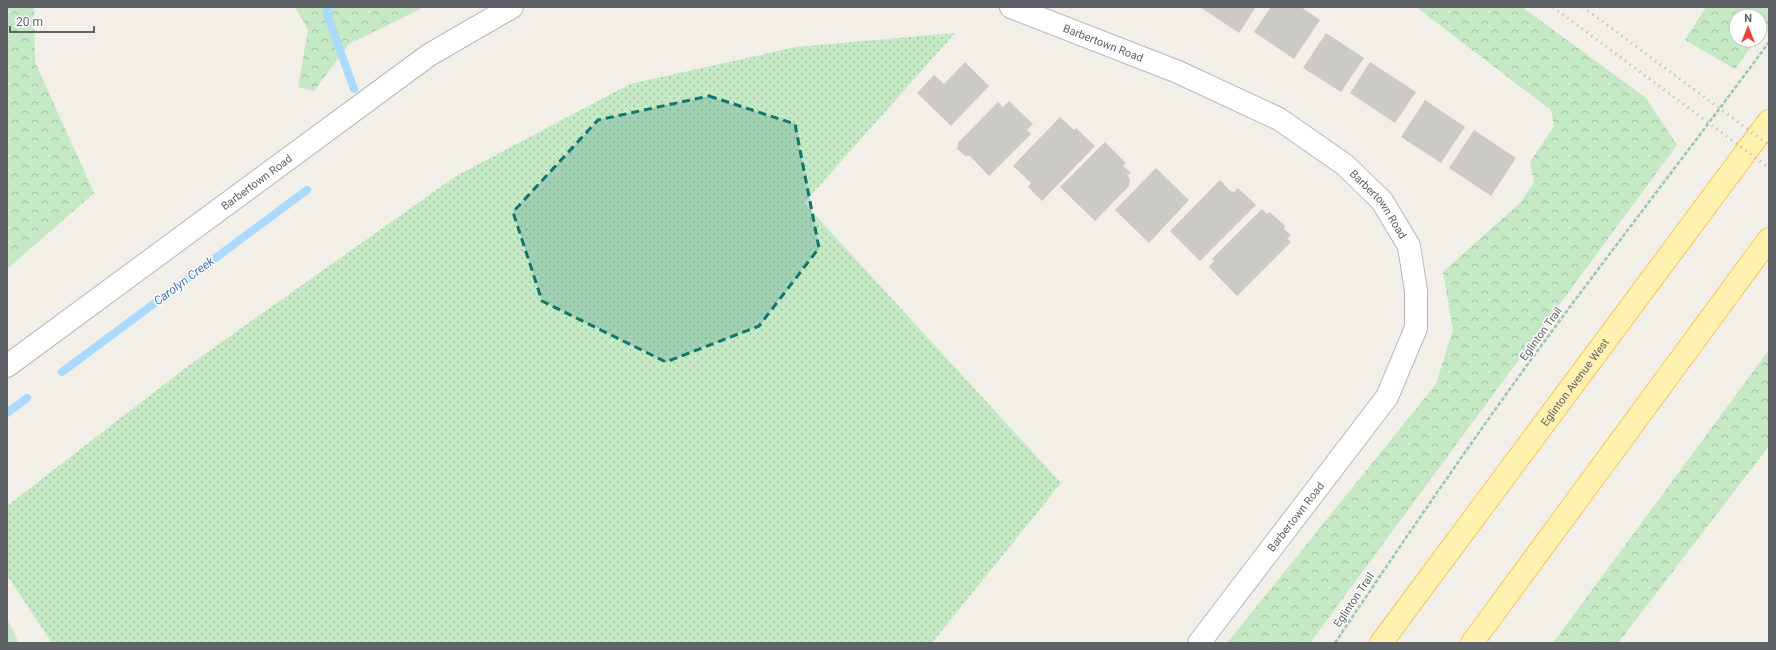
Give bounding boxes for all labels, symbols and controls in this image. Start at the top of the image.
scale bar [10,8,94,34]
north arrow [1728,8,1768,48]
text: N [1744,12,1752,25]
text: 20 m [16,15,43,29]
street label: Barbertown Road [1061,21,1145,64]
street label: Barbertown Road [219,152,295,212]
street label: Barbertown Road [1347,167,1410,241]
water label: Carolyn Creek [151,253,218,308]
street label: Eglinton Trail [1517,305,1565,363]
street label: Eglinton Avenue West [1538,335,1612,429]
street label: Barbertown Road [1265,480,1327,554]
street label: Eglinton Trail [1331,570,1377,630]

